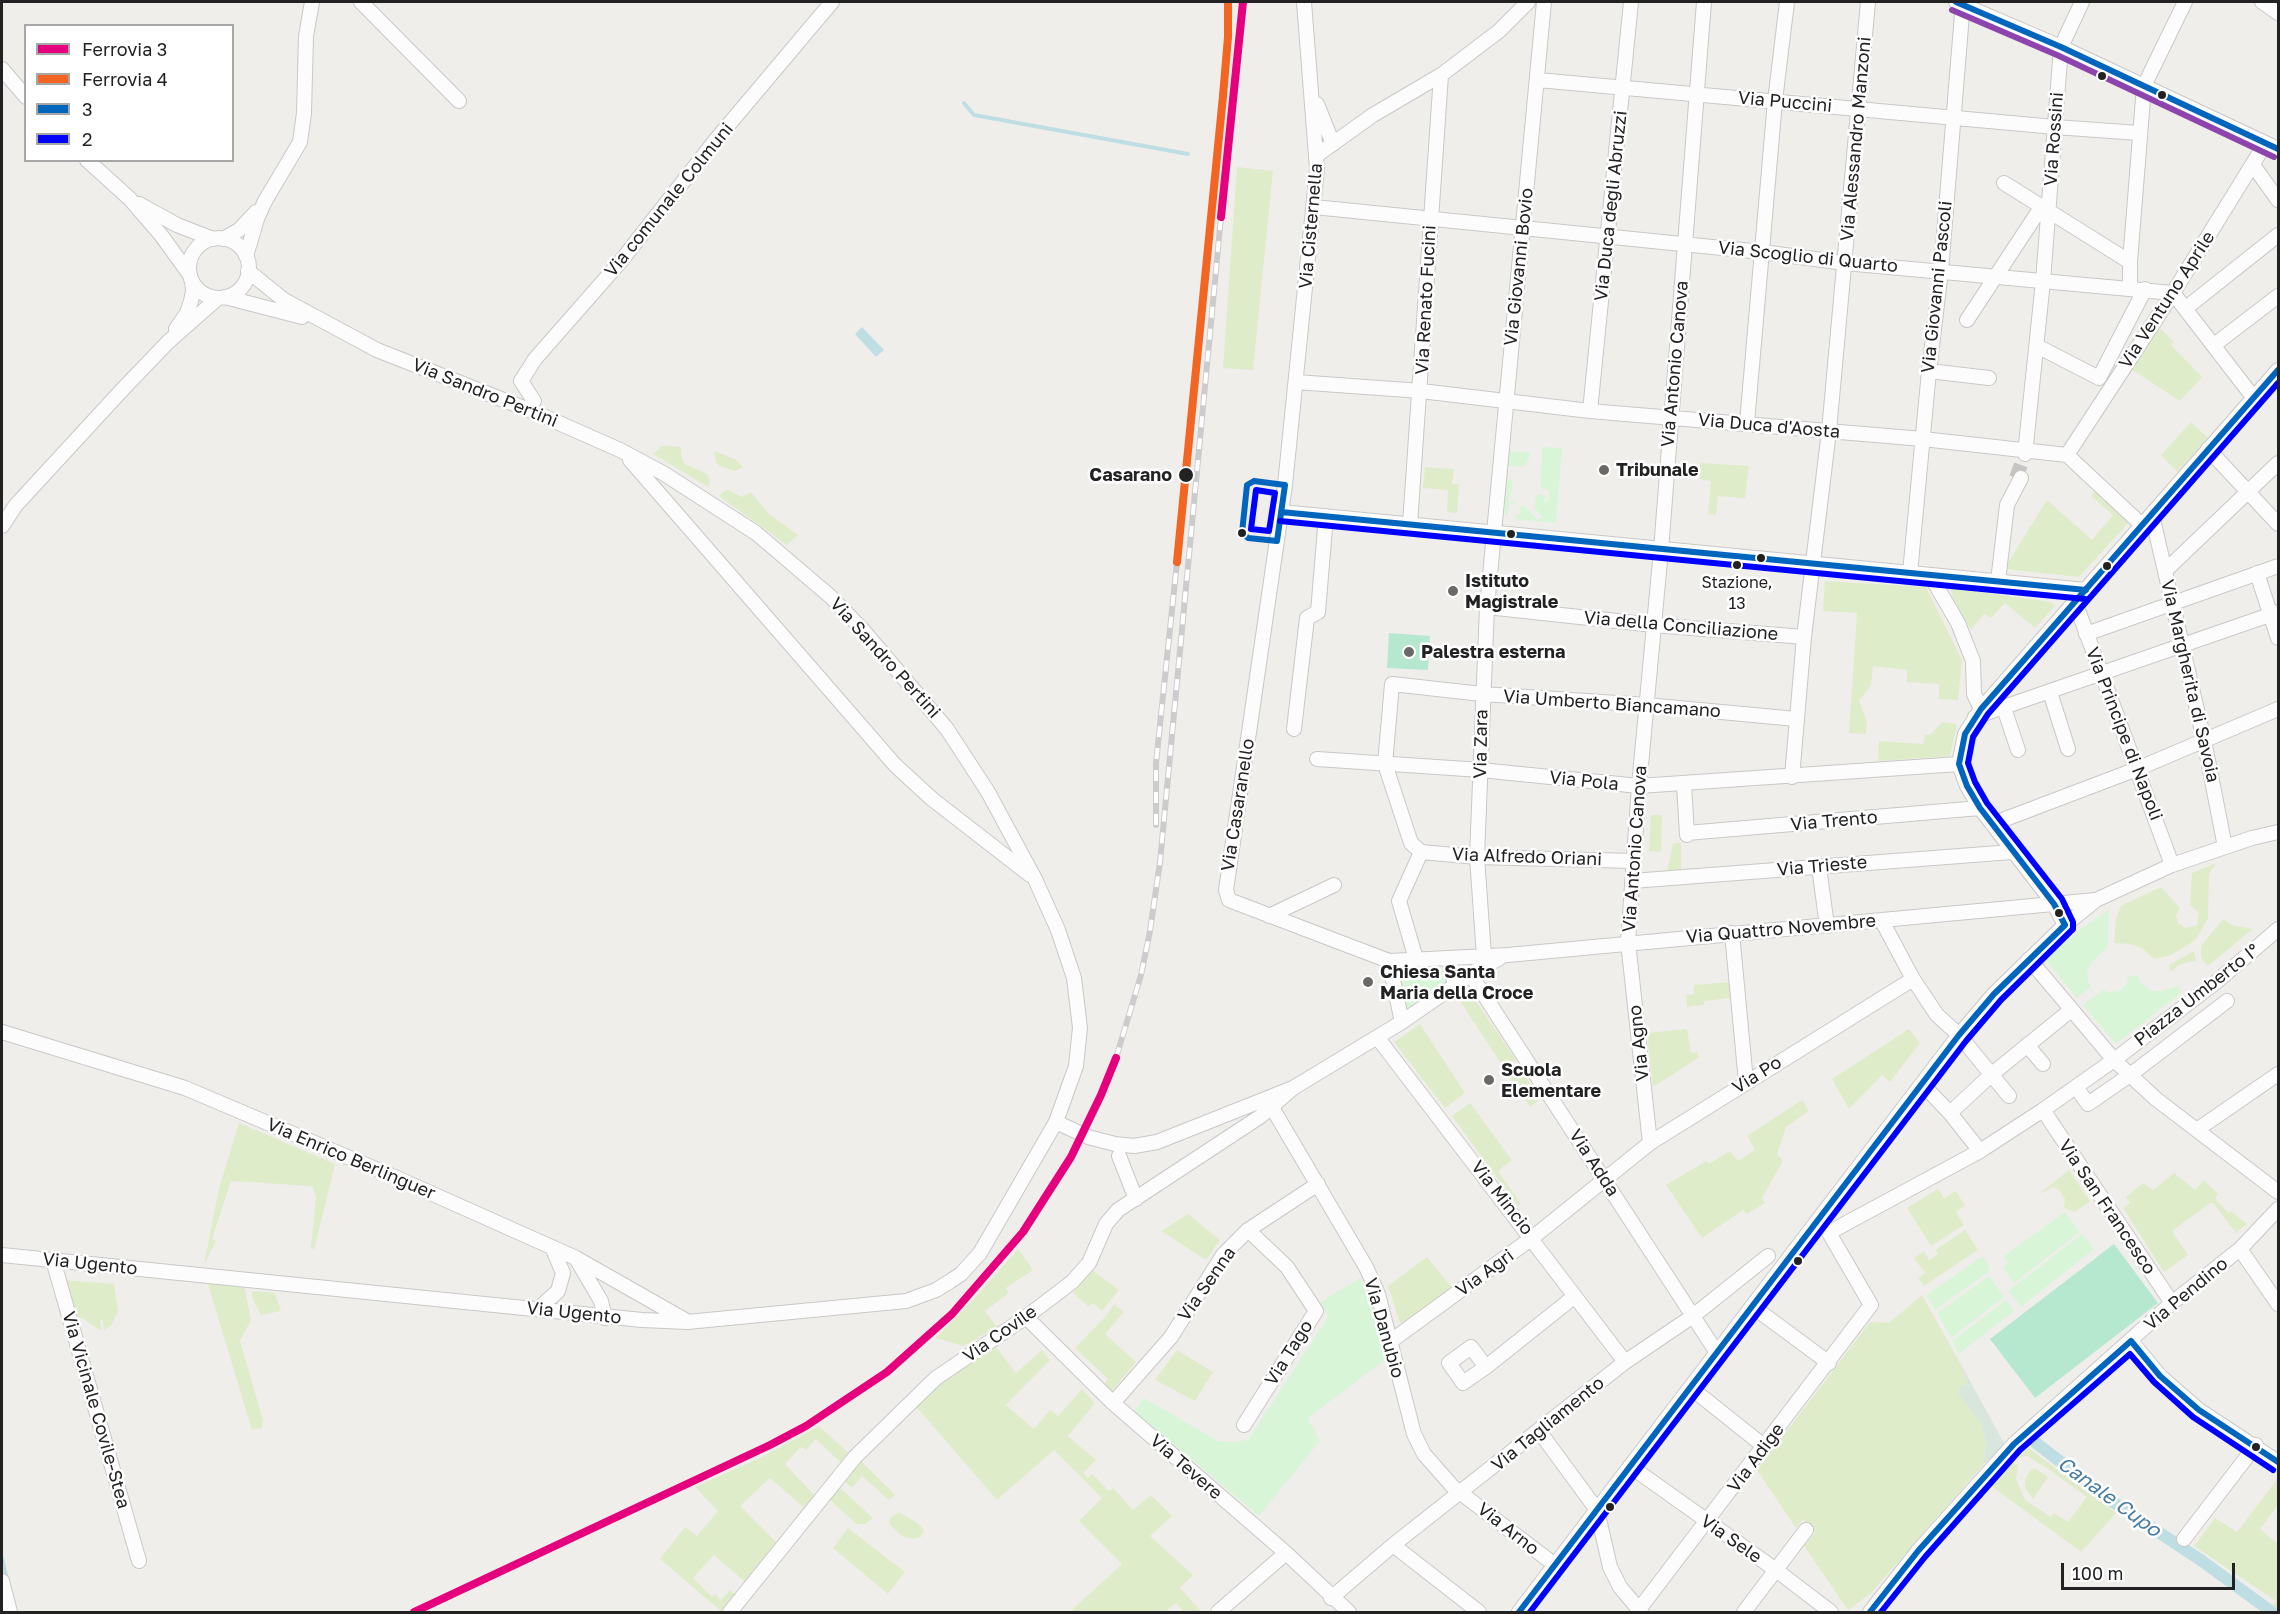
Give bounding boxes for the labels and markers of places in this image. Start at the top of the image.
unlabelled marker [2096,70,2108,82]
unlabelled marker [2156,89,2168,101]
place label: Tribunale [1616,459,1699,481]
marker: Tribunale [1597,463,1611,477]
place label: Casarano [1089,464,1172,486]
marker: Casarano [1177,466,1195,484]
unlabelled marker [1236,527,1248,539]
unlabelled marker [1505,528,1517,540]
unlabelled marker [1755,552,1767,564]
marker: Stazione, 13 [1731,559,1743,571]
unlabelled marker [2101,560,2113,572]
place label: Istituto Magistrale [1465,570,1558,612]
place label: Stazione, 13 [1701,573,1773,611]
marker: Istituto Magistrale [1446,584,1460,598]
place label: Palestra esterna [1421,641,1565,663]
marker: Palestra esterna [1402,645,1416,659]
unlabelled marker [2053,907,2065,919]
place label: Chiesa Santa Maria della Croce [1380,961,1533,1004]
marker: Chiesa Santa Maria della Croce [1361,975,1375,989]
place label: Scuola Elementare [1501,1059,1601,1102]
marker: Scuola Elementare [1482,1073,1496,1087]
unlabelled marker [1792,1255,1804,1267]
unlabelled marker [2250,1441,2262,1453]
unlabelled marker [1604,1501,1616,1513]

